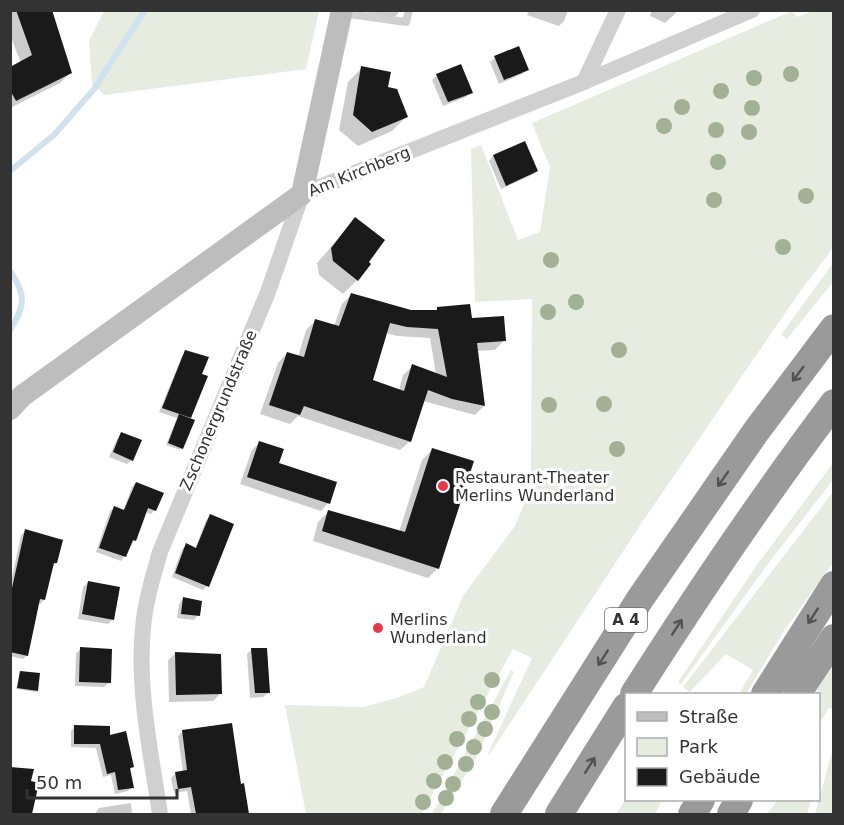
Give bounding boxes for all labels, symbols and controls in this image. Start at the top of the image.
street label: Am Kirchberg [305,142,413,201]
street label: Zschonergrundstraße [176,327,261,493]
one-way arrow [791,366,804,382]
place label: Restaurant-Theater Merlins Wunderland [455,468,614,505]
one-way arrow [717,470,729,486]
marker: Restaurant-Theater Merlins Wunderland [436,479,450,493]
road number: A 4 [605,608,647,632]
one-way arrow [807,608,820,625]
place label: Merlins Wunderland [390,610,487,647]
one-way arrow [671,619,683,636]
marker: Merlins Wunderland [371,621,385,635]
one-way arrow [596,649,608,666]
legend [625,693,820,801]
text: Straße [679,706,738,727]
text: Park [679,736,718,757]
one-way arrow [585,757,597,774]
scale bar [27,762,177,800]
text: Gebäude [679,766,760,787]
text: 50 m [36,772,82,793]

